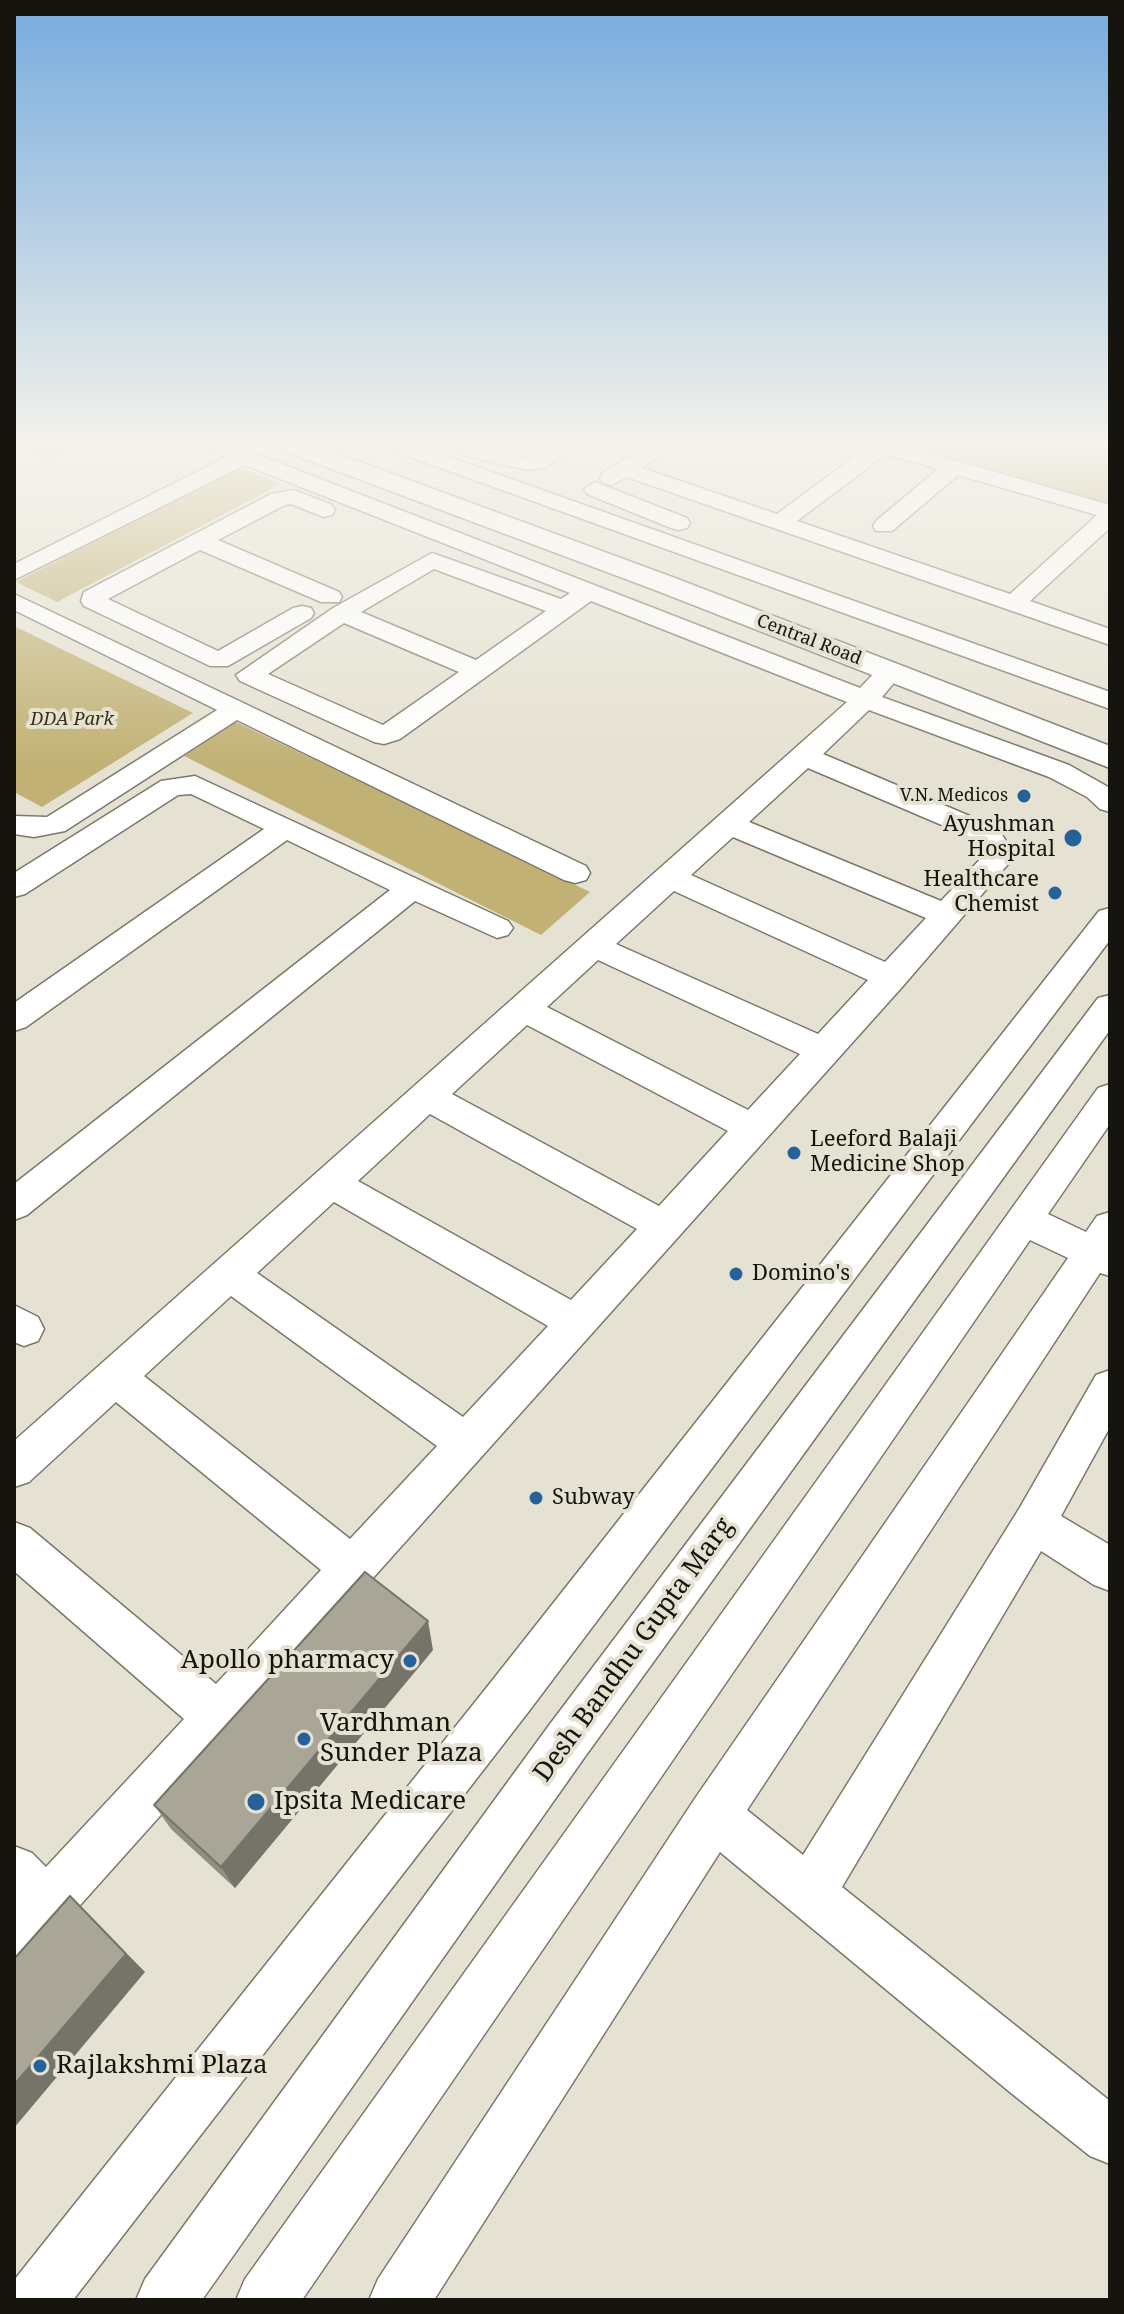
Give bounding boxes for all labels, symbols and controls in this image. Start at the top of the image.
street label: Central Road [754,610,864,670]
park label: DDA Park [30,709,114,731]
place label: V.N. Medicos [900,785,1008,807]
marker: V.N. Medicos [1015,787,1033,805]
place label: Ayushman Hospital [943,812,1055,864]
marker: Ayushman Hospital [1062,827,1084,849]
place label: Healthcare Chemist [924,867,1039,918]
marker: Healthcare Chemist [1046,884,1064,902]
place label: Leeford Balaji Medicine Shop [810,1127,965,1178]
marker: Leeford Balaji Medicine Shop [785,1144,803,1162]
place label: Domino's [752,1261,850,1287]
marker: Domino's [727,1265,745,1283]
place label: Subway [552,1485,635,1511]
marker: Subway [527,1489,545,1507]
street label: Desh Bandhu Gupta Marg [528,1512,740,1788]
place label: Apollo pharmacy [181,1645,394,1677]
marker: Apollo pharmacy [401,1652,419,1670]
place label: Vardhman Sunder Plaza [320,1708,483,1770]
marker: Vardhman Sunder Plaza [295,1730,313,1748]
place label: Ipsita Medicare [274,1786,466,1818]
marker: Ipsita Medicare [245,1791,267,1813]
place label: Rajlakshmi Plaza [56,2050,268,2082]
marker: Rajlakshmi Plaza [31,2057,49,2075]

